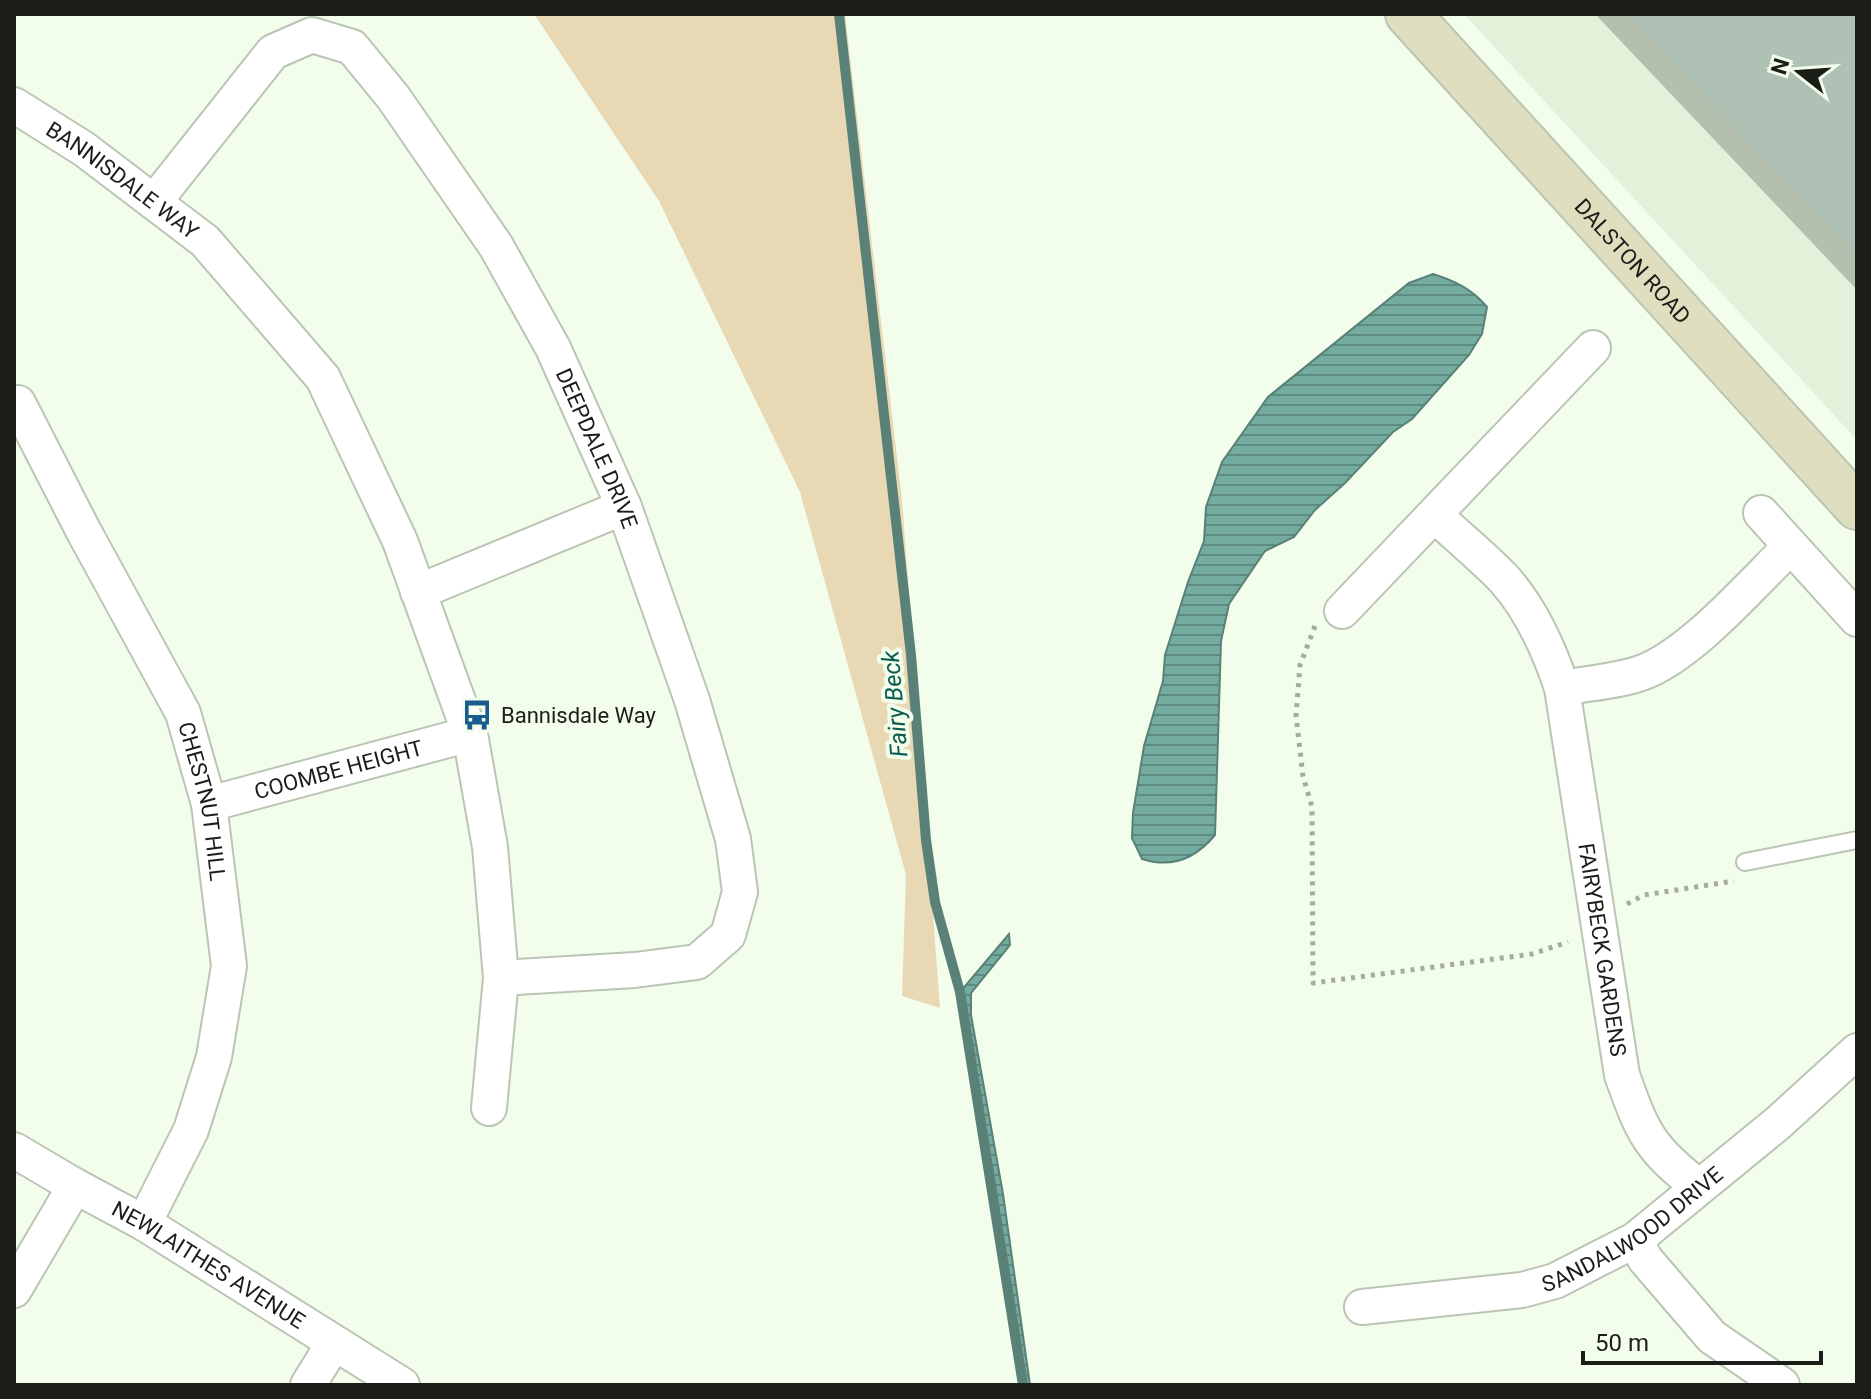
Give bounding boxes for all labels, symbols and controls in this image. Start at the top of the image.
north arrow [1759,32,1839,112]
text: N [1766,55,1795,77]
street label: BANNISDALE WAY [42,117,204,245]
street label: DALSTON ROAD [1569,194,1696,329]
street label: DEEPDALE DRIVE [551,365,642,532]
water label: Fairy Beck [876,648,914,758]
bus stop icon: Bannisdale Way [460,698,494,732]
place label: Bannisdale Way [501,703,656,728]
street label: CHESTNUT HILL [173,719,230,882]
street label: COOMBE HEIGHT [252,735,425,804]
street label: FAIRYBECK GARDENS [1573,842,1631,1058]
street label: SANDALWOOD DRIVE [1539,1162,1728,1297]
street label: NEWLAITHES AVENUE [108,1196,310,1334]
scale bar [1583,1315,1821,1365]
text: 50 m [1595,1329,1649,1357]

